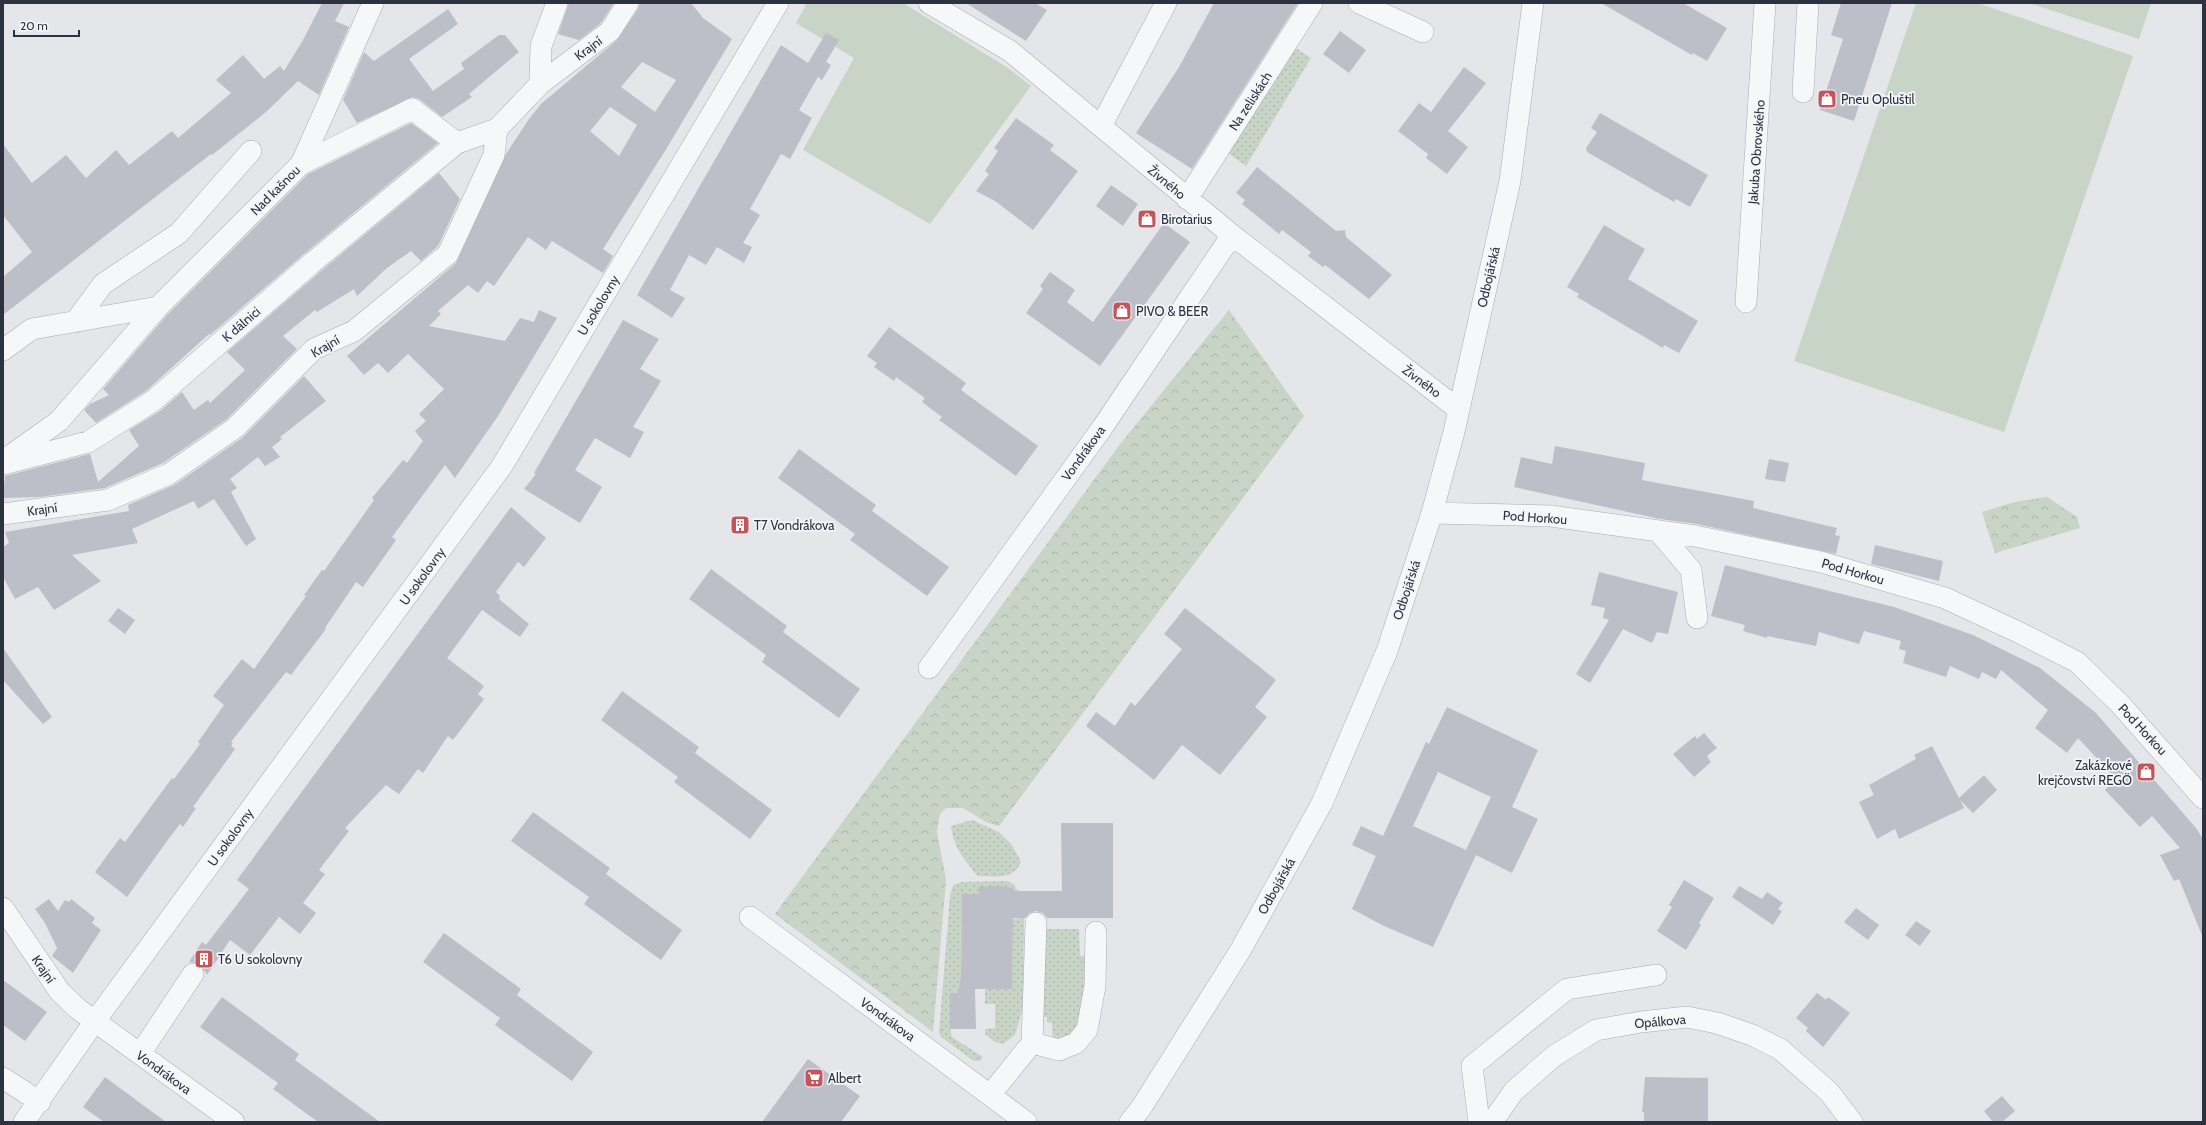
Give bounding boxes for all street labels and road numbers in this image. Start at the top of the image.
street label: Krajní [571,32,606,64]
street label: Na zeliskách [1225,69,1275,133]
street label: Jakuba Obrovského [1744,99,1768,206]
street label: Živného [1145,161,1190,202]
street label: Nad kašnou [247,162,303,218]
street label: Odbojářská [1473,244,1504,309]
street label: U sokolovny [574,272,622,338]
street label: K dálnici [219,303,263,345]
street label: Krajní [308,331,343,361]
street label: Živného [1399,360,1445,401]
street label: Vondrákova [1058,422,1109,484]
street label: Krajní [26,499,59,520]
street label: Pod Horkou [1502,507,1568,527]
street label: U sokolovny [396,544,449,608]
street label: Pod Horkou [1820,554,1886,588]
street label: Odbojářská [1389,557,1424,622]
street label: Pod Horkou [2115,700,2171,758]
street label: U sokolovny [204,805,257,869]
street label: Odbojářská [1254,854,1299,917]
street label: Krajní [28,952,59,987]
street label: Vondrákova [857,994,919,1045]
street label: Opálkova [1634,1011,1687,1031]
street label: Vondrákova [133,1047,195,1098]

